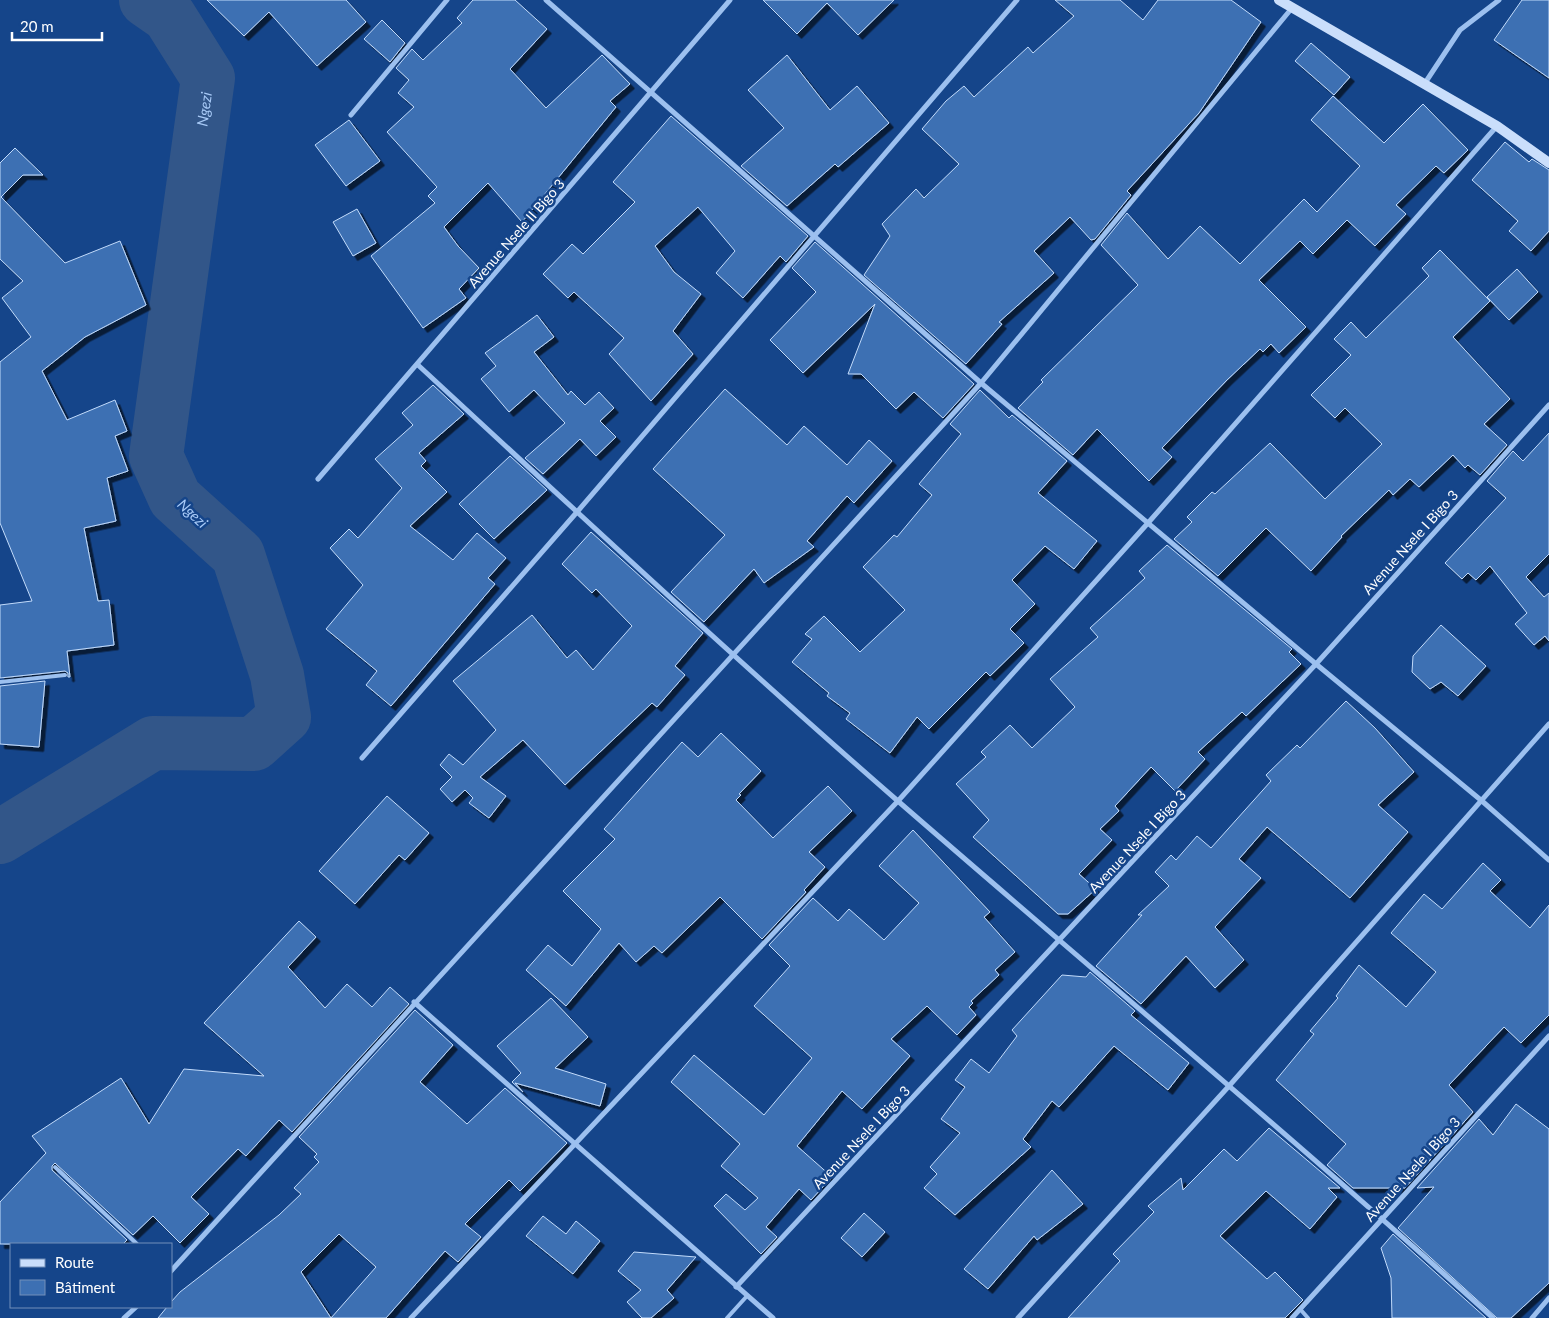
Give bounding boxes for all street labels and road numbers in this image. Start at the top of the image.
street label: Avenue Nsele II Bigo 3 [464,175,568,291]
street label: Avenue Nsele I Bigo 3 [1359,486,1461,598]
street label: Avenue Nsele I Bigo 3 [1085,786,1189,896]
street label: Avenue Nsele I Bigo 3 [809,1082,913,1192]
street label: Avenue Nsele I Bigo 3 [1361,1113,1463,1225]

